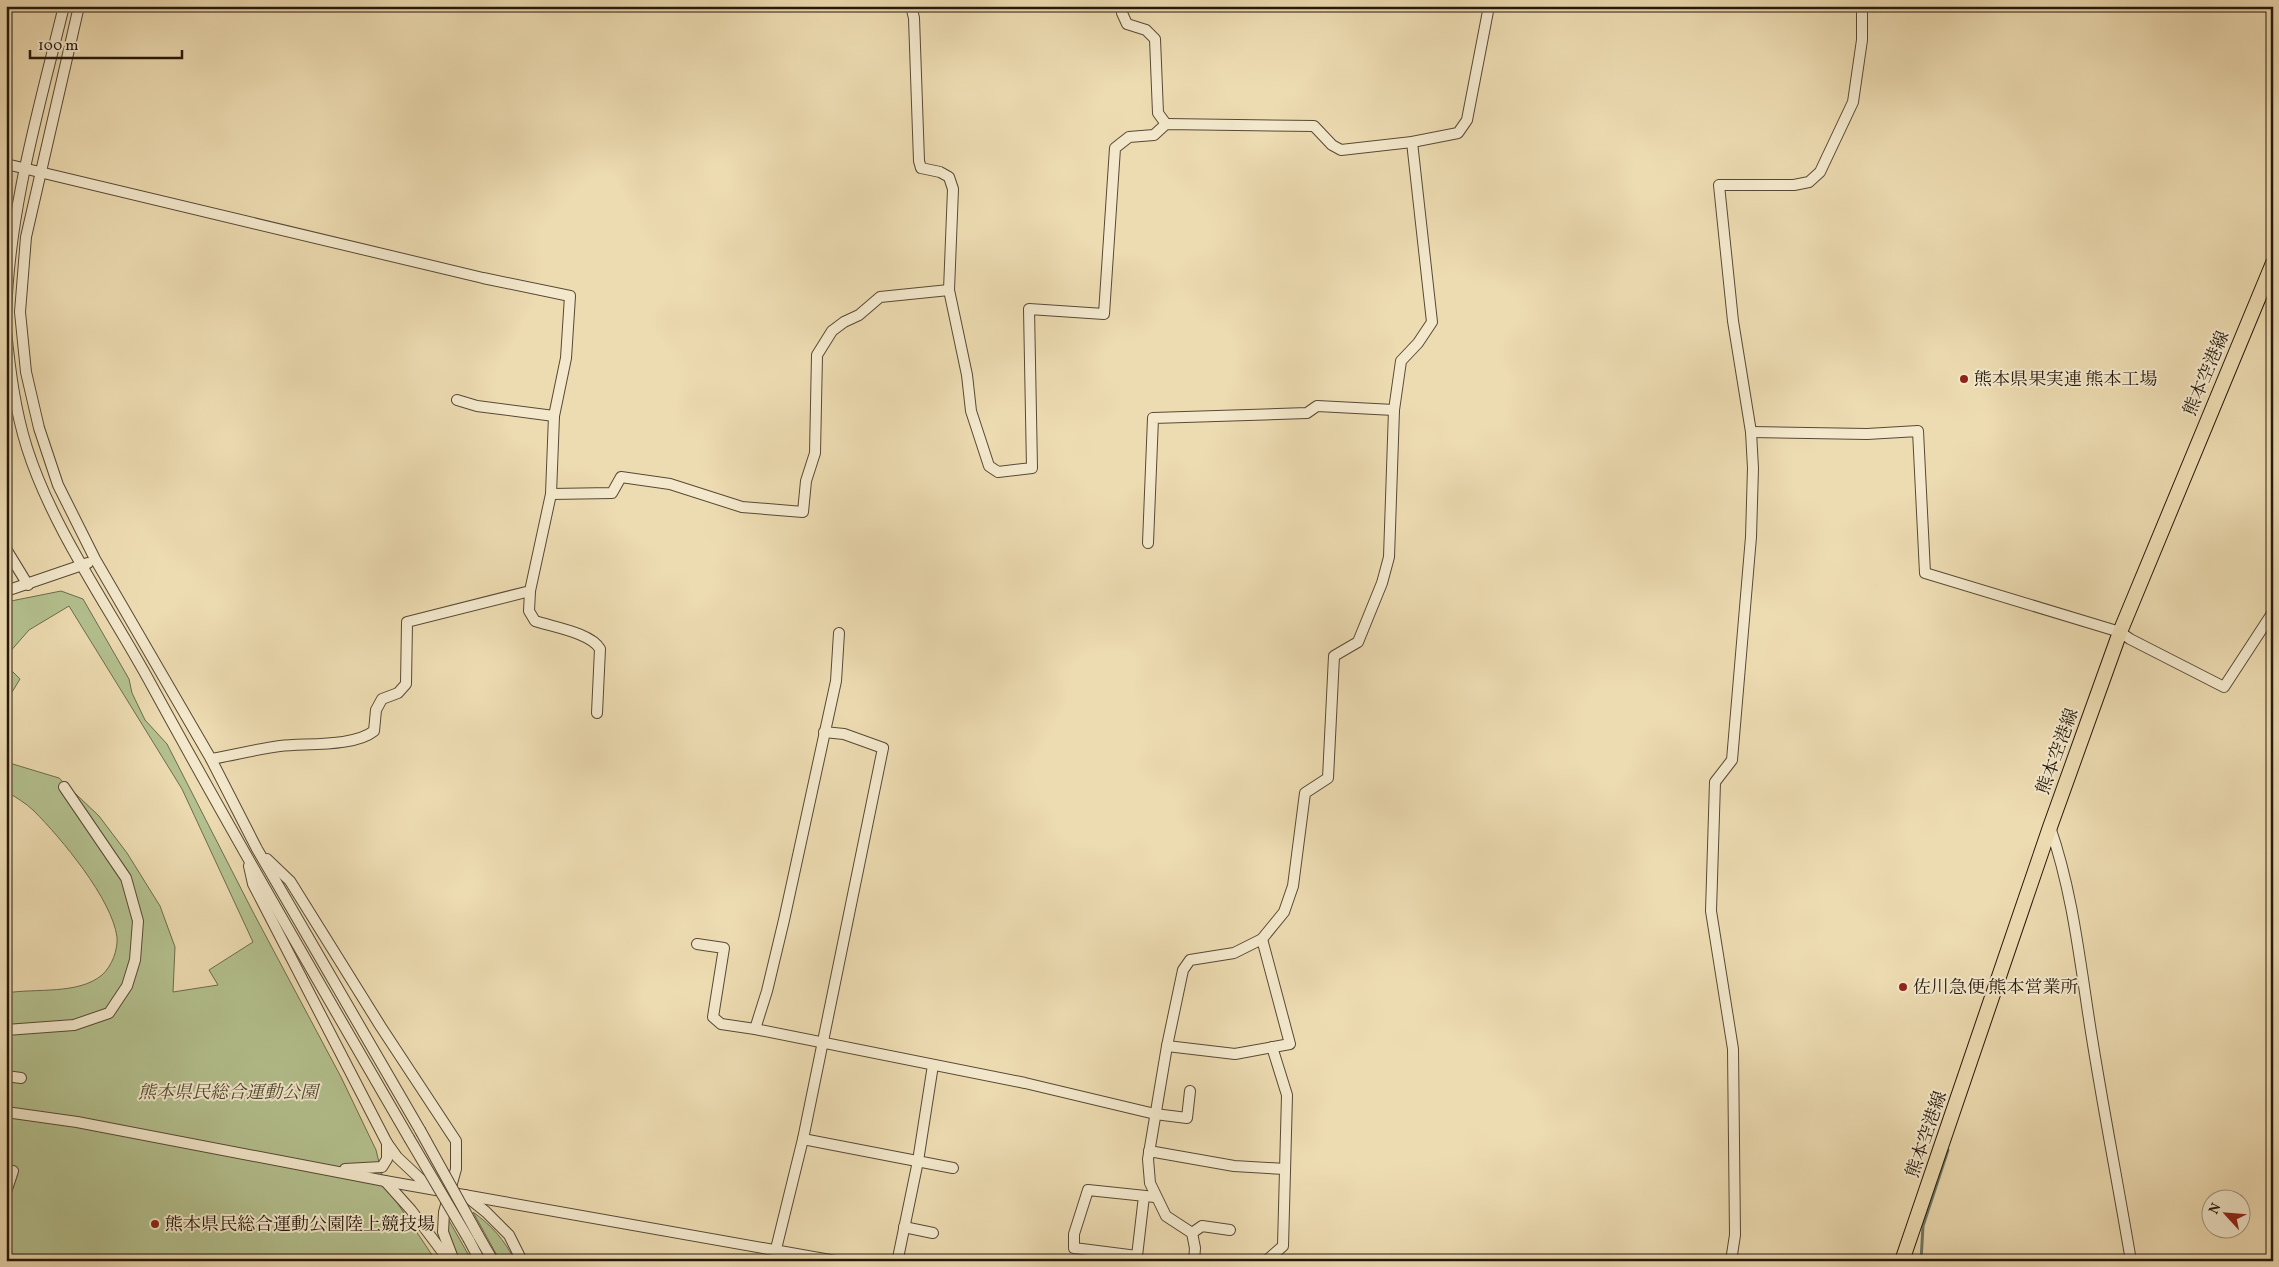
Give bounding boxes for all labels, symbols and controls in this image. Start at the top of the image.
scale bar [30,28,182,60]
text: 100 m [38,36,78,57]
street label: 熊本空港線 [2178,327,2236,420]
place label: 熊本県果実連 熊本工場 [1974,368,2158,393]
marker: 熊本県果実連 熊本工場 [1958,373,1970,385]
street label: 熊本空港線 [2031,705,2086,798]
place label: 佐川急便 熊本営業所 [1913,976,2079,1001]
marker: 佐川急便 熊本営業所 [1897,981,1909,993]
park label: 熊本県民総合運動公園 [138,1081,321,1106]
street label: 熊本空港線 [1901,1088,1954,1181]
north arrow [2202,1190,2252,1240]
text: N [2205,1200,2226,1218]
place label: 熊本県民総合運動公園陸上競技場 [165,1213,435,1238]
marker: 熊本県民総合運動公園陸上競技場 [149,1218,161,1230]

